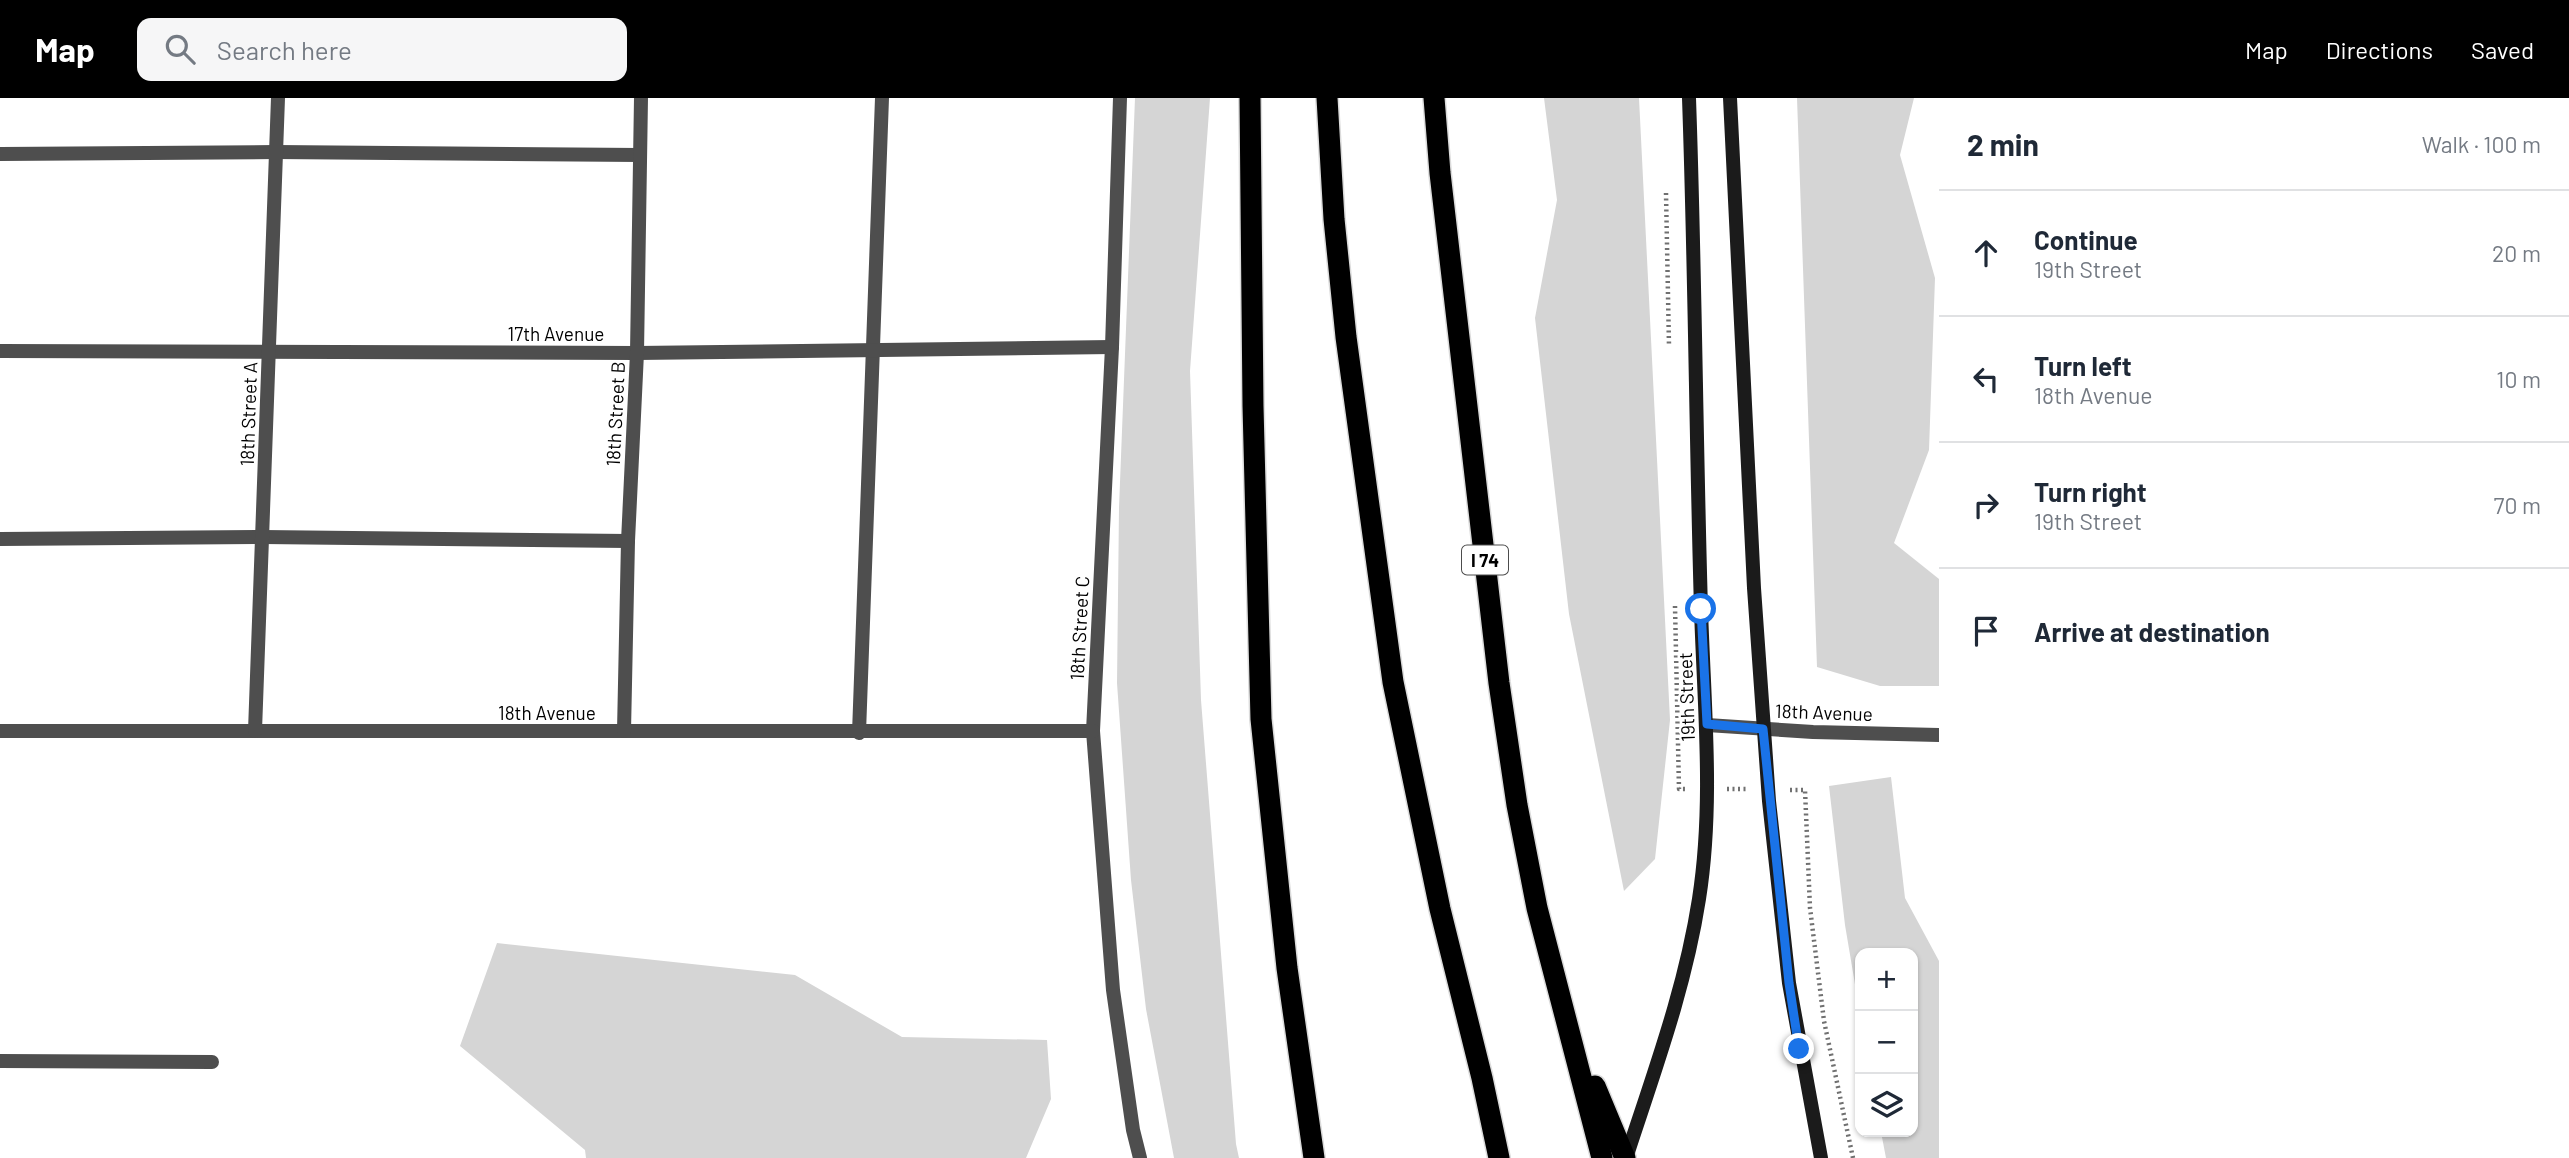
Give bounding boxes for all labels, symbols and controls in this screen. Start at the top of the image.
search box [137,18,627,81]
text: Map [35,29,95,69]
icon: search [161,30,199,68]
text: Search here [217,34,352,65]
text: Map [2245,35,2288,64]
text: Directions [2326,35,2433,64]
text: Saved [2471,35,2534,64]
text: 2 min [1967,126,2039,162]
text: Walk · 100 m [2422,130,2541,158]
text: Continue [2034,224,2138,255]
icon: ahead [1967,234,2005,272]
text: 20 m [2492,239,2541,267]
text: 19th Street [2034,255,2142,283]
street label: 17th Avenue [508,322,604,345]
text: Turn left [2034,350,2132,381]
icon: left [1967,360,2005,398]
street label: 18th Street A [235,361,261,467]
street label: 18th Street B [601,361,629,467]
text: 10 m [2496,365,2541,393]
text: 18th Avenue [2034,381,2153,409]
text: Turn right [2034,476,2147,507]
icon: right [1967,486,2005,524]
text: 70 m [2494,491,2541,519]
text: 19th Street [2034,507,2142,535]
road number: I 74 [1462,546,1508,574]
street label: 18th Street C [1065,575,1093,681]
route start [1685,593,1716,624]
icon: arrive [1967,612,2005,650]
text: Arrive at destination [2034,616,2270,647]
street label: 19th Street [1673,652,1699,742]
street label: 18th Avenue [1775,699,1873,725]
street label: 18th Avenue [498,701,596,724]
map controls [1855,948,1918,1137]
button: + [1855,948,1918,1011]
button: − [1855,1011,1918,1074]
route end [1783,1033,1814,1064]
button: layers [1855,1074,1918,1137]

